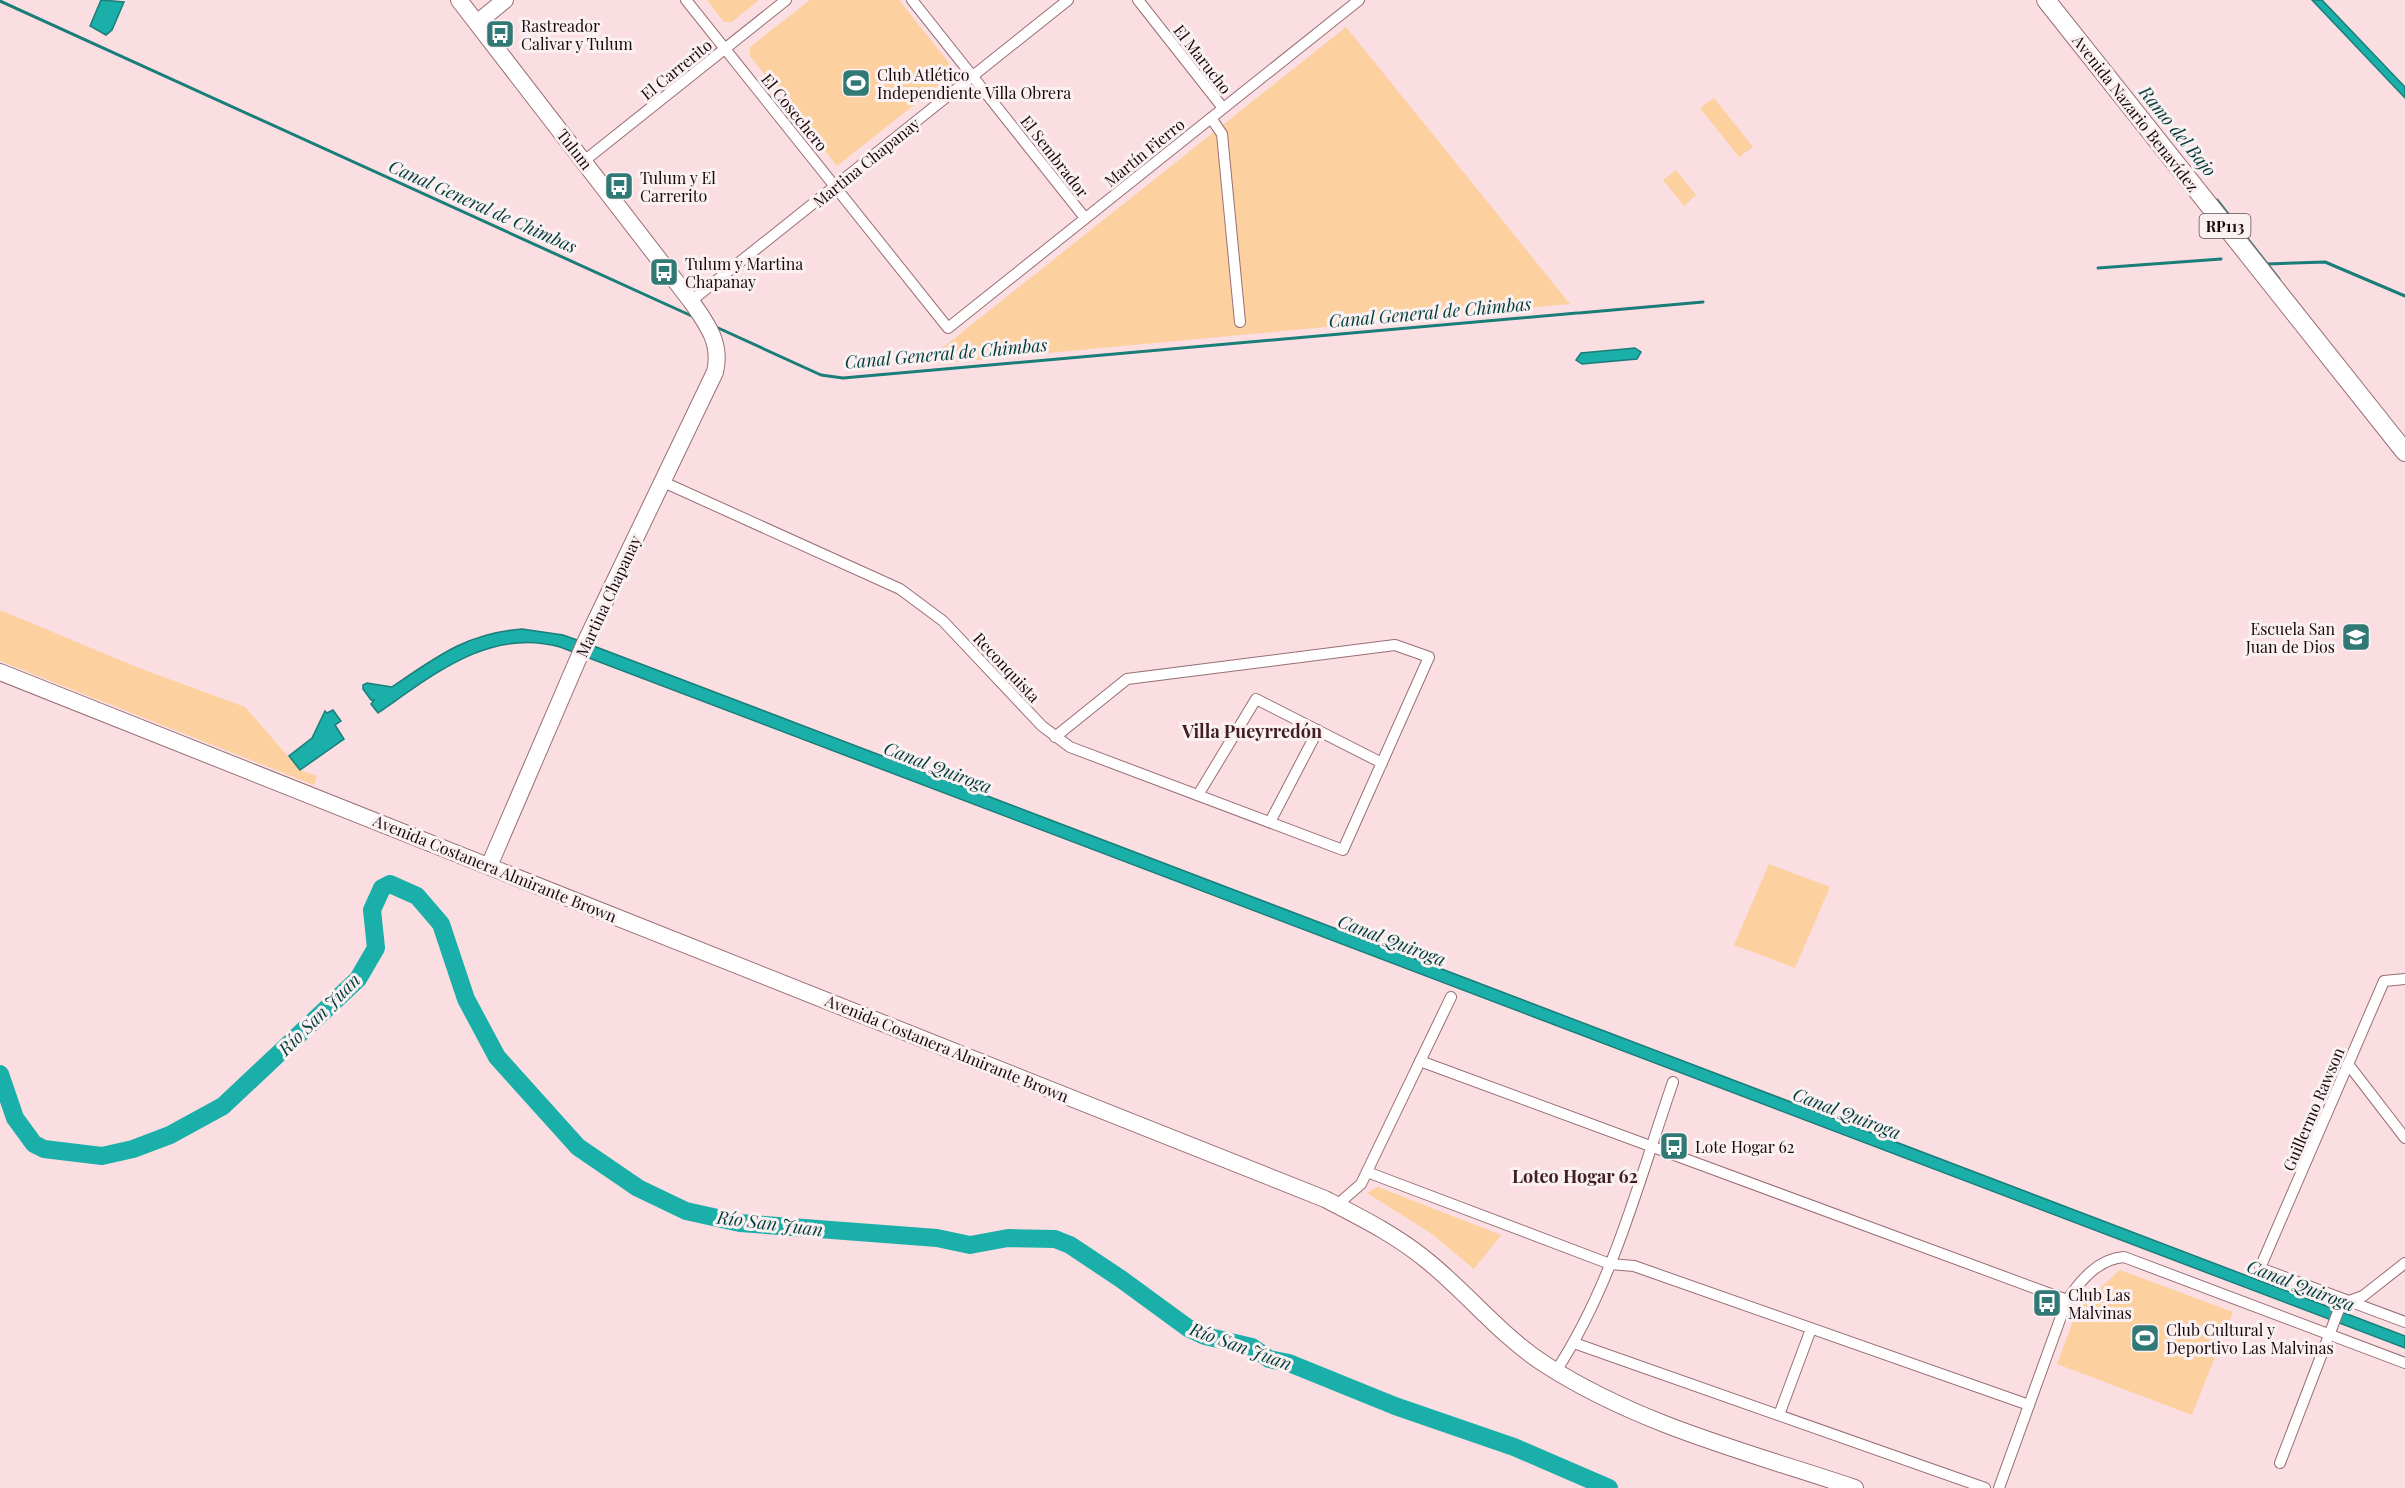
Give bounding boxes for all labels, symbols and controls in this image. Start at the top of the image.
place label: Rastreador Calivar y Tulum [521,15,633,54]
bus stop icon: Rastreador Calivar y Tulum [484,18,516,50]
street label: El Marucho [1169,20,1237,98]
street label: Avenida Nazario Benavídez [2068,30,2204,196]
street label: El Carrerito [636,34,716,104]
place label: Club Atlético Independiente Villa Obrera [877,64,1071,103]
sports icon: Club Atlético Independiente Villa Obrera [840,67,872,99]
street label: El Cosechero [757,69,833,155]
water label: Ramo del Bajo [2133,80,2222,182]
street label: El Sembrador [1016,111,1094,201]
street label: Martina Chapanay [808,112,924,212]
street label: Martín Fierro [1100,113,1189,191]
street label: Tulum [553,124,597,174]
water label: Canal General de Chimbas [385,154,581,258]
place label: Tulum y El Carrerito [640,167,716,206]
bus stop icon: Tulum y El Carrerito [603,170,635,202]
road number: RP113 [2200,214,2250,238]
place label: Tulum y Martina Chapanay [685,253,803,292]
bus stop icon: Tulum y Martina Chapanay [648,256,680,288]
water label: Canal General de Chimbas [1328,291,1532,333]
water label: Canal General de Chimbas [844,332,1048,374]
street label: Martina Chapanay [571,532,645,660]
place label: Escuela San Juan de Dios [2245,618,2335,657]
school or university icon: Escuela San Juan de Dios [2340,621,2372,653]
street label: Reconquista [969,628,1045,706]
district label: Villa Pueyrredón [1181,719,1322,743]
water label: Canal Quiroga [881,735,995,799]
street label: Avenida Costanera Almirante Brown [369,809,620,927]
water label: Canal Quiroga [1335,908,1449,972]
water label: Río San Juan [272,968,365,1061]
street label: Avenida Costanera Almirante Brown [821,989,1072,1107]
street label: Guillermo Rawson [2277,1044,2349,1174]
water label: Canal Quiroga [1790,1081,1904,1145]
bus stop icon: Lote Hogar 62 [1658,1130,1690,1162]
place label: Lote Hogar 62 [1695,1136,1794,1157]
district label: Loteo Hogar 62 [1512,1164,1638,1188]
water label: Río San Juan [715,1204,824,1241]
water label: Canal Quiroga [2244,1253,2358,1317]
place label: Club Las Malvinas [2068,1284,2132,1323]
bus stop icon: Club Las Malvinas [2031,1287,2063,1319]
water label: Río San Juan [1186,1316,1295,1376]
place label: Club Cultural y Deportivo Las Malvinas [2166,1319,2334,1358]
sports icon: Club Cultural y Deportivo Las Malvinas [2129,1322,2161,1354]

